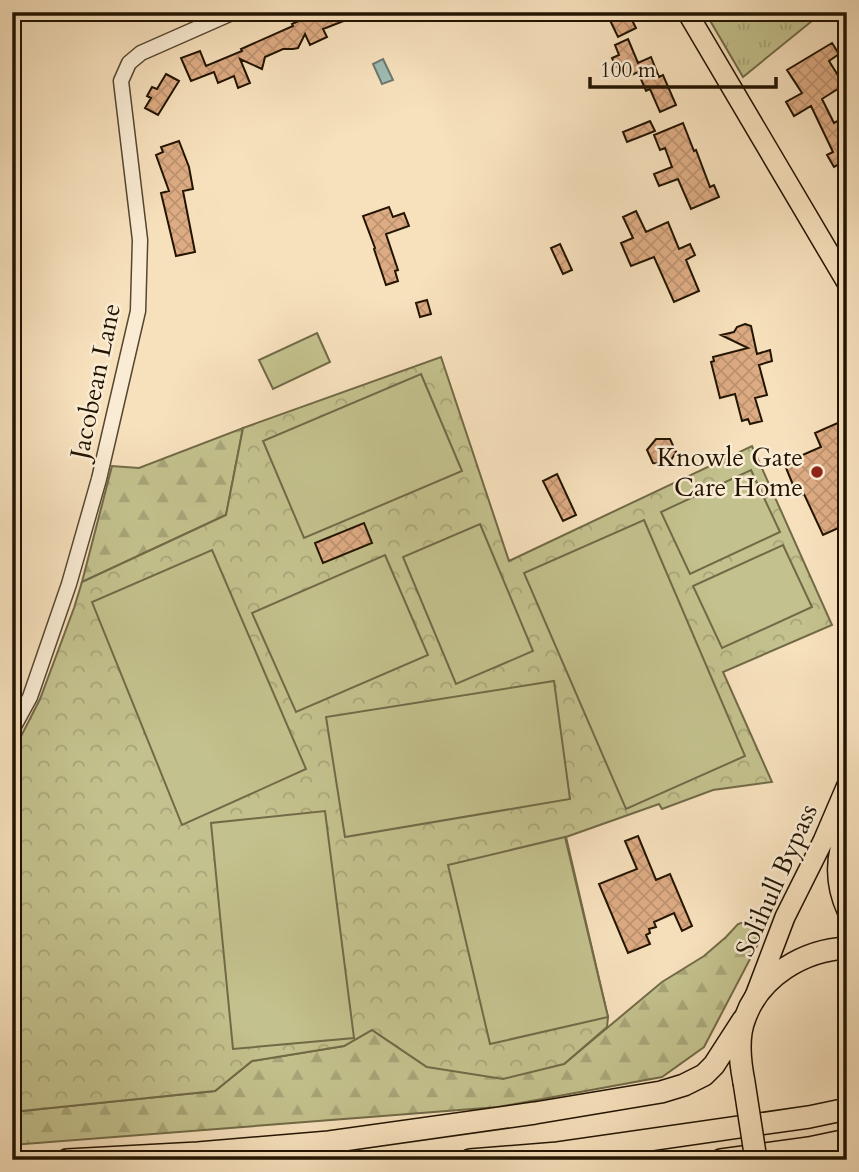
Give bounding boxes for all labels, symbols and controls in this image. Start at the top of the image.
scale bar [590,46,775,90]
text: 100 m [600,56,656,85]
street label: Jacobean Lane [61,300,129,466]
place label: Knowle Gate Care Home [657,440,803,505]
marker: Knowle Gate Care Home [809,464,825,480]
street label: Solihull Bypass [727,798,826,962]

